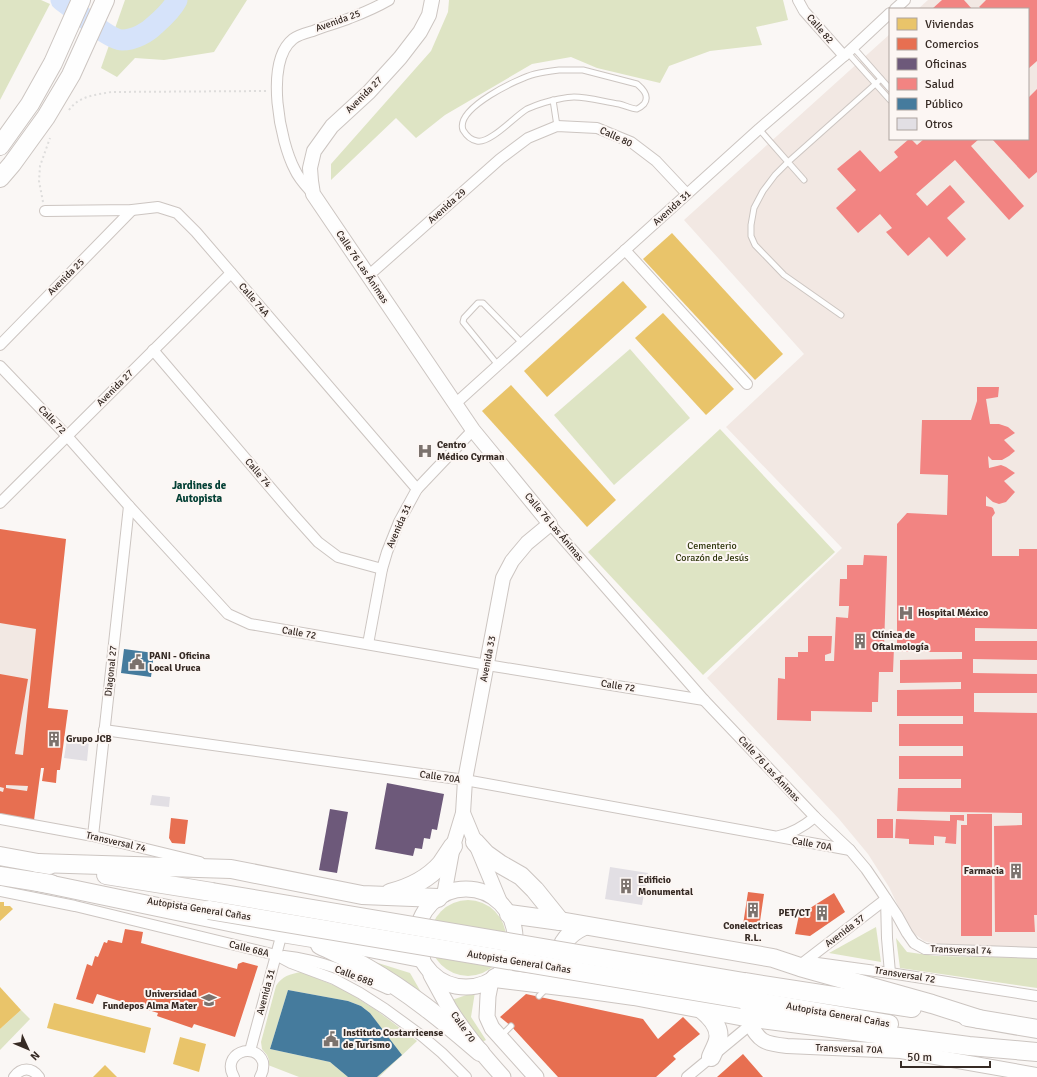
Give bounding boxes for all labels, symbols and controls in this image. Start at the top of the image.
street label: Avenida 25 [314,7,362,35]
legend [889,8,1029,140]
street label: Calle 82 [804,12,836,46]
text: Viviendas [925,17,974,32]
text: Comercios [925,37,979,52]
text: Oficinas [925,57,967,72]
street label: Avenida 27 [343,74,385,116]
text: Salud [925,77,954,92]
text: Público [925,97,963,112]
text: Otros [925,117,953,132]
street label: Calle 80 [598,124,634,150]
street label: Avenida 29 [426,186,468,226]
street label: Avenida 31 [651,188,693,228]
street label: Calle 76 Las Ánimas [333,228,392,306]
street label: Avenida 25 [45,256,87,298]
street label: Calle 74A [236,281,272,319]
street label: Avenida 27 [94,367,136,409]
street label: Calle 72 [36,403,68,437]
place label: Centro Médico Cyrman [437,439,505,463]
hospital icon: Centro Médico Cyrman [416,442,434,460]
street label: Calle 74 [242,456,274,491]
district label: Jardines de Autopista [172,479,227,505]
street label: Calle 76 Las Ánimas [522,490,587,564]
street label: Avenida 31 [384,502,414,550]
park label: Cementerio Corazón de Jesús [675,540,749,564]
hospital icon: Hospital México [897,604,915,622]
place label: Hospital México [918,607,988,619]
street label: Calle 72 [281,624,317,642]
place label: Clínica de Oftalmología [872,629,929,653]
building icon: Clínica de Oftalmología [851,632,869,650]
street label: Avenida 33 [478,635,498,683]
street label: Diagonal 27 [102,645,120,697]
place label: PANI - Oficina Local Uruca [149,650,210,674]
public building icon: PANI - Oficina Local Uruca [128,653,146,671]
street label: Calle 72 [600,677,636,695]
building icon: Grupo JCB [45,730,63,748]
place label: Grupo JCB [66,733,112,745]
street label: Calle 76 Las Ánimas [735,733,804,805]
street label: Calle 70A [419,768,461,786]
street label: Transversal 74 [85,829,148,855]
street label: Calle 70A [791,835,833,853]
building icon: Farmacia [1007,862,1025,880]
place label: Farmacia [964,865,1004,877]
place label: Edificio Monumental [638,874,693,898]
building icon: Edificio Monumental [617,877,635,895]
street label: Autopista General Cañas [146,895,252,923]
building icon: Conelectricas R.L. [744,901,762,919]
building icon: PET/CT [813,904,831,922]
place label: PET/CT [778,907,811,919]
street label: Avenida 37 [823,912,867,950]
place label: Conelectricas R.L. [723,920,783,944]
street label: Calle 68A [228,938,270,960]
street label: Transversal 74 [930,943,992,957]
street label: Autopista General Cañas [466,948,572,976]
street label: Calle 68B [333,963,375,989]
street label: Transversal 72 [874,964,936,986]
street label: Avenida 31 [254,968,278,1016]
place label: Universidad Fundepos Alma Mater [103,988,198,1012]
school or university icon: Universidad Fundepos Alma Mater [200,991,218,1009]
street label: Autopista General Cañas [785,1000,891,1030]
street label: Calle 70 [448,1009,478,1045]
place label: Instituto Costarricense de Turismo [343,1027,443,1051]
north arrow [8,1029,48,1069]
public building icon: Instituto Costarricense de Turismo [322,1030,340,1048]
street label: Transversal 70A [815,1042,883,1056]
scale bar [901,1043,990,1069]
text: N [27,1048,42,1063]
text: 50 m [907,1050,932,1065]

